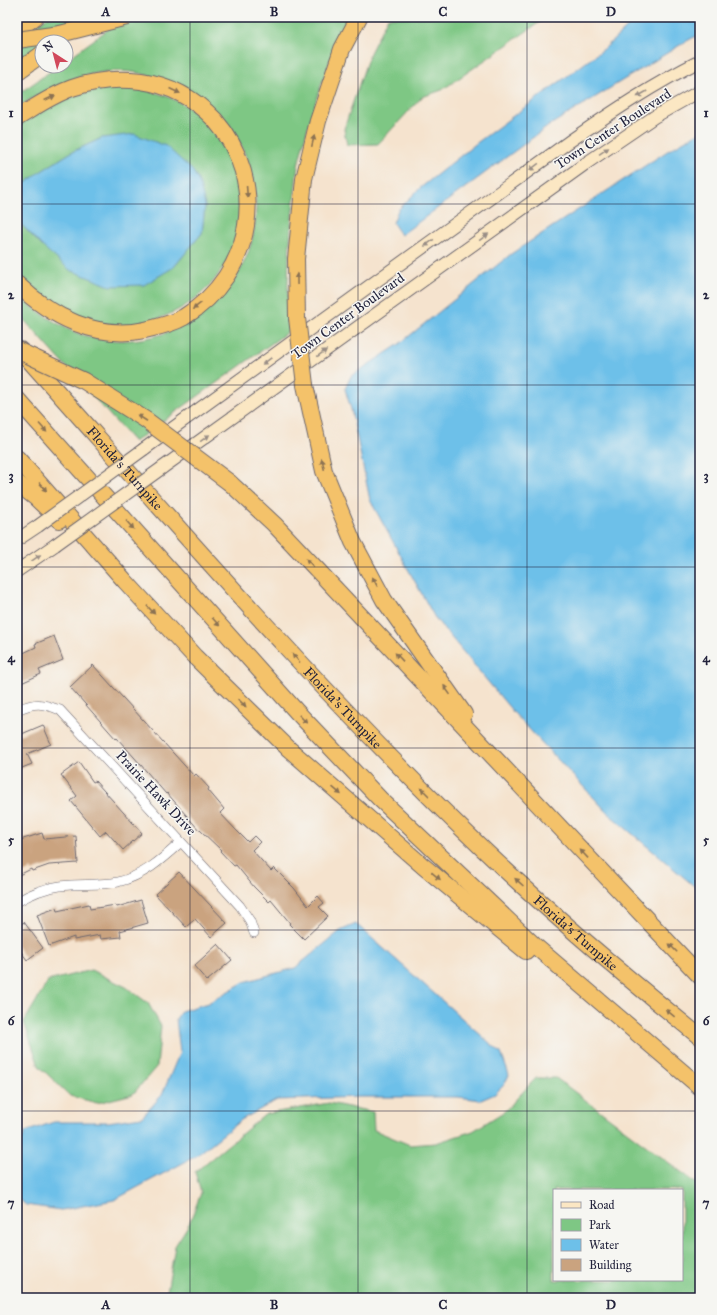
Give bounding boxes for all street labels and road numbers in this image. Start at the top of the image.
street label: Town Center Boulevard [552,85,674,173]
street label: Town Center Boulevard [288,269,408,363]
street label: Florida's Turnpike [83,423,167,514]
street label: Florida's Turnpike [300,663,386,752]
street label: Prairie Hawk Drive [112,747,200,839]
street label: Florida's Turnpike [530,892,622,974]

